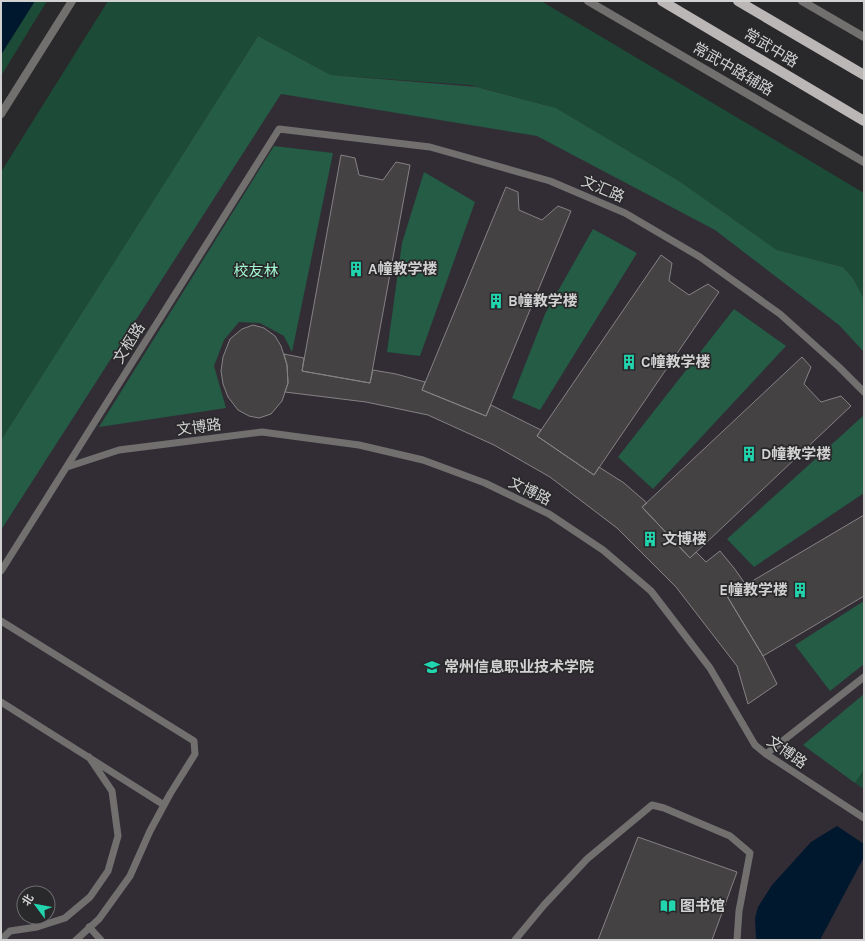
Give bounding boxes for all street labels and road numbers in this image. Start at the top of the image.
street label: 常武中路 [741,25,801,71]
street label: 常武中路辅路 [690,39,776,99]
street label: 文汇路 [579,172,627,206]
street label: 文枢路 [109,319,149,367]
street label: 文博路 [176,415,222,439]
street label: 文博路 [506,473,554,509]
street label: 文博路 [763,732,811,772]

